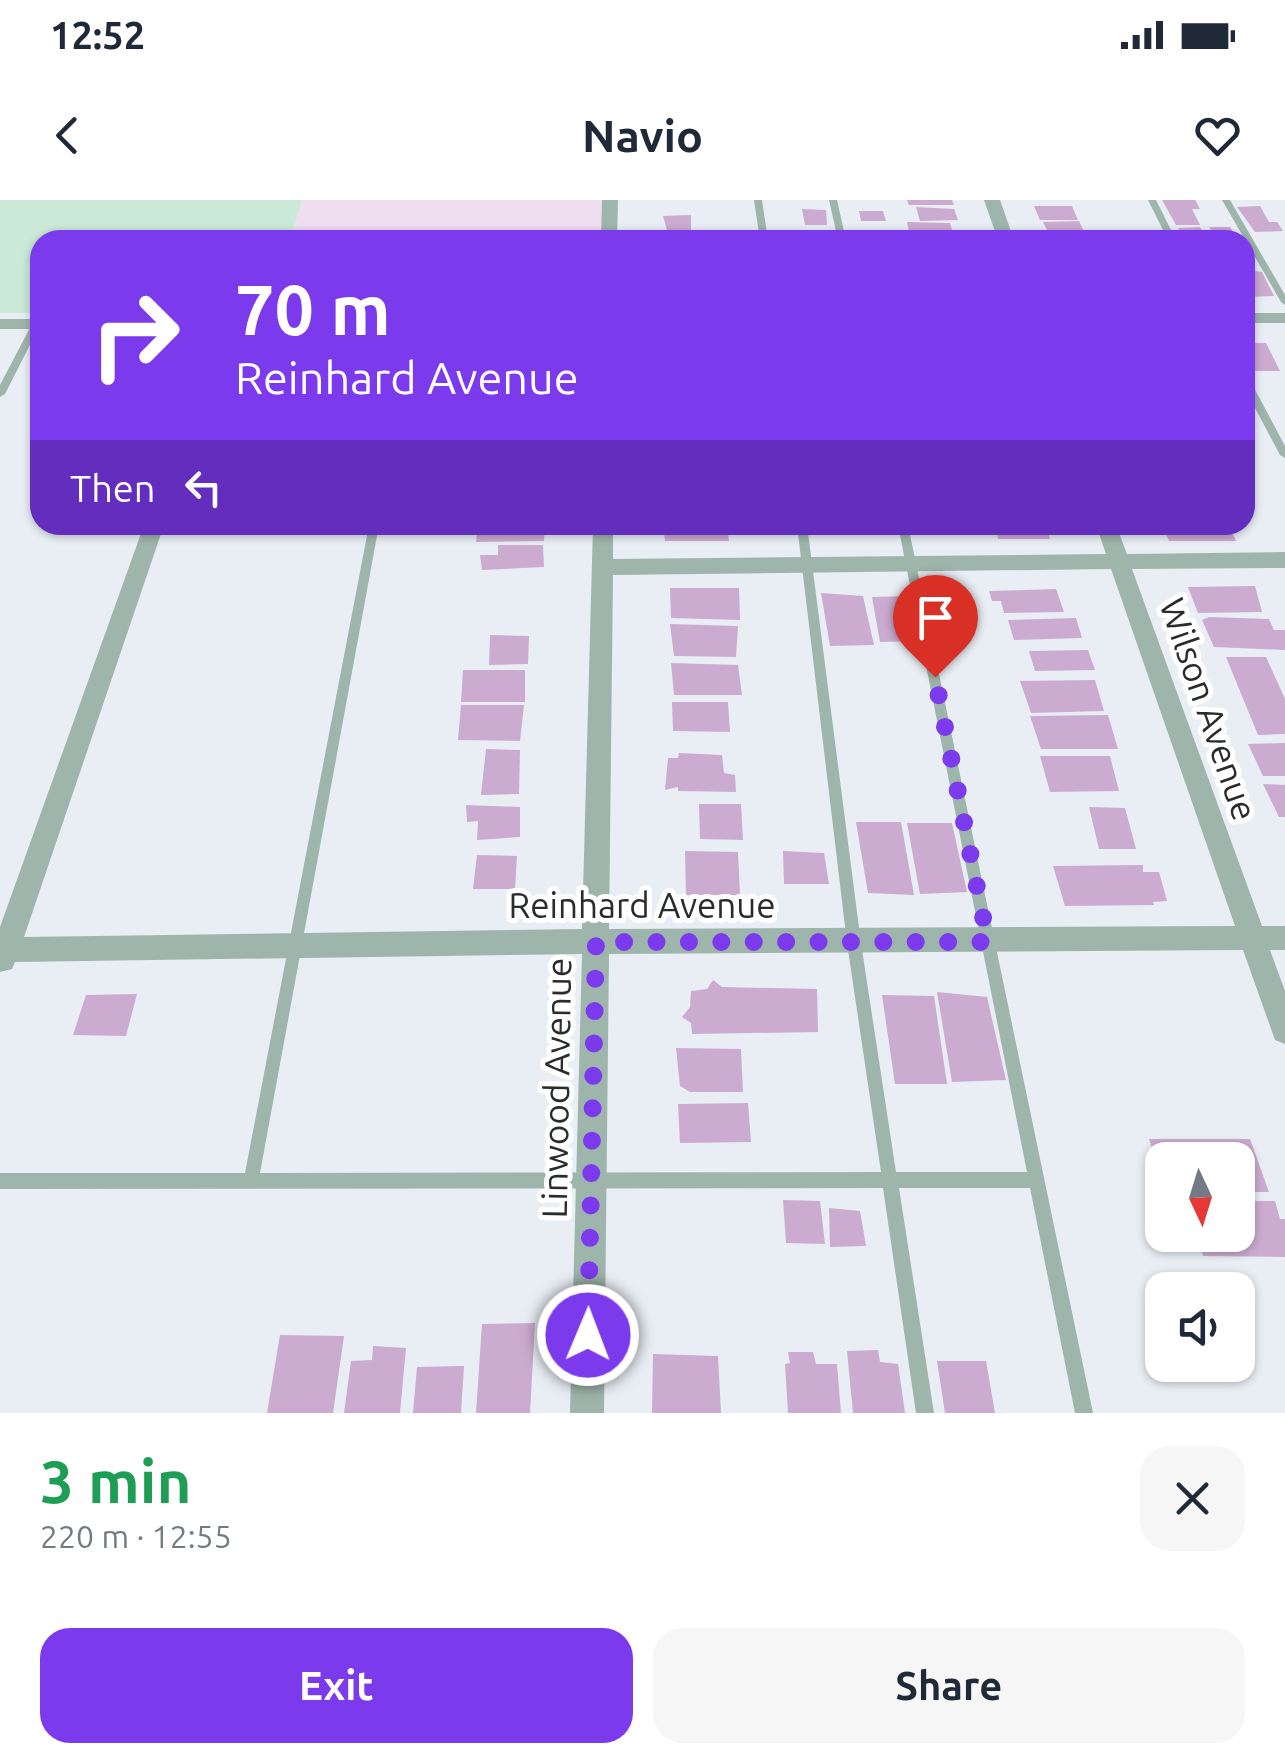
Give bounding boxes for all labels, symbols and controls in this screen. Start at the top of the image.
text: 12:52 [50,14,145,56]
icon: back [40,108,95,163]
icon: heart [1190,108,1245,163]
text: Navio [582,110,703,161]
icon: right [70,270,200,400]
text: 70 m [235,270,391,348]
text: Reinhard Avenue [235,352,579,403]
icon: left [176,460,231,515]
text: Then [70,467,156,509]
pin [893,575,978,678]
icon: arrive [908,590,963,645]
street label: Wilson Avenue [1152,593,1266,825]
street label: Reinhard Avenue [508,885,776,925]
street label: Linwood Avenue [534,957,578,1219]
north arrow [1145,1142,1255,1252]
map controls [1145,1142,1255,1382]
button: sound [1145,1272,1255,1382]
position arrow [536,1283,640,1387]
button: close [1140,1446,1245,1551]
text: 3 min [40,1447,192,1514]
text: 220 m · 12:55 [40,1518,232,1554]
button: Exit [40,1628,633,1743]
button: Share [653,1628,1245,1743]

